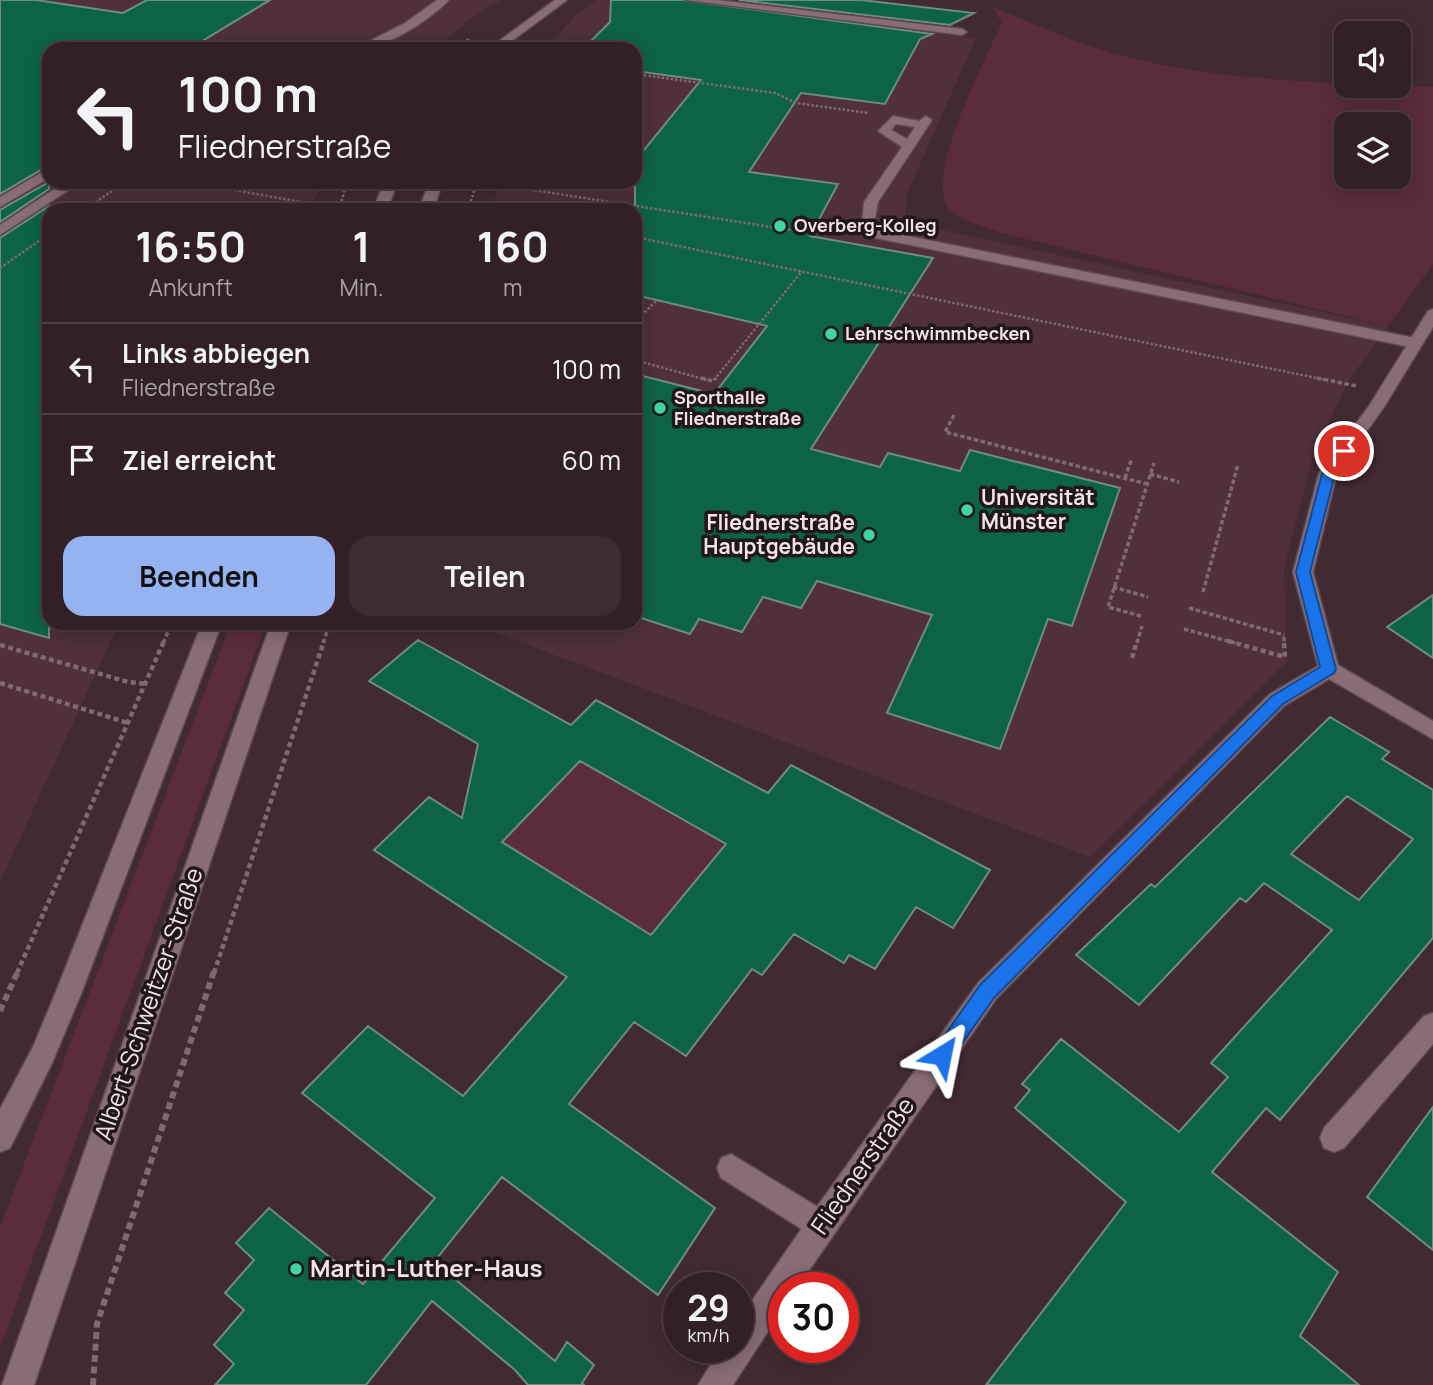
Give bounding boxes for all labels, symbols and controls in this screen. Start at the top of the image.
map controls [1334,21,1411,189]
button: sound [1334,21,1411,98]
text: 100 m [178,60,318,127]
icon: left [63,70,154,161]
button: layers [1334,112,1411,189]
text: Fliednerstraße [178,124,391,168]
place label: Overberg-Kolleg [794,213,937,237]
text: 16:50 [135,217,246,275]
text: 1 [352,217,371,275]
text: 160 [477,217,549,275]
marker: Overberg-Kolleg [772,218,788,234]
text: Ankunft [149,271,233,303]
text: Min. [339,271,384,303]
text: m [503,271,523,303]
place label: Lehrschwimmbecken [845,321,1030,345]
marker: Lehrschwimmbecken [823,326,839,342]
text: Links abbiegen [122,335,310,371]
icon: left [63,350,101,388]
text: 100 m [552,351,621,387]
text: Fliednerstraße [122,371,275,403]
place label: Sporthalle Fliednerstraße [674,385,802,430]
marker: Sporthalle Fliednerstraße [652,400,668,416]
pin [1314,421,1374,481]
icon: arrive [1325,432,1363,470]
icon: arrive [63,441,101,479]
text: Ziel erreicht [122,442,276,478]
text: 60 m [562,442,621,478]
place label: Universität Münster [981,483,1094,535]
marker: Universität Münster [959,502,975,518]
place label: Fliednerstraße Hauptgebäude [703,508,855,560]
marker: Fliednerstraße Hauptgebäude [861,527,877,543]
button: Beenden [63,536,335,616]
button: Teilen [349,536,621,616]
street label: Albert-Schweitzer-Straße [85,863,210,1144]
position arrow [905,1018,979,1092]
street label: Fliednerstraße [802,1090,921,1240]
place label: Martin-Luther-Haus [310,1251,543,1284]
marker: Martin-Luther-Haus [288,1261,304,1277]
speed limit sign: 30 [768,1272,859,1363]
text: 29 [687,1284,730,1332]
text: km/h [688,1323,729,1347]

